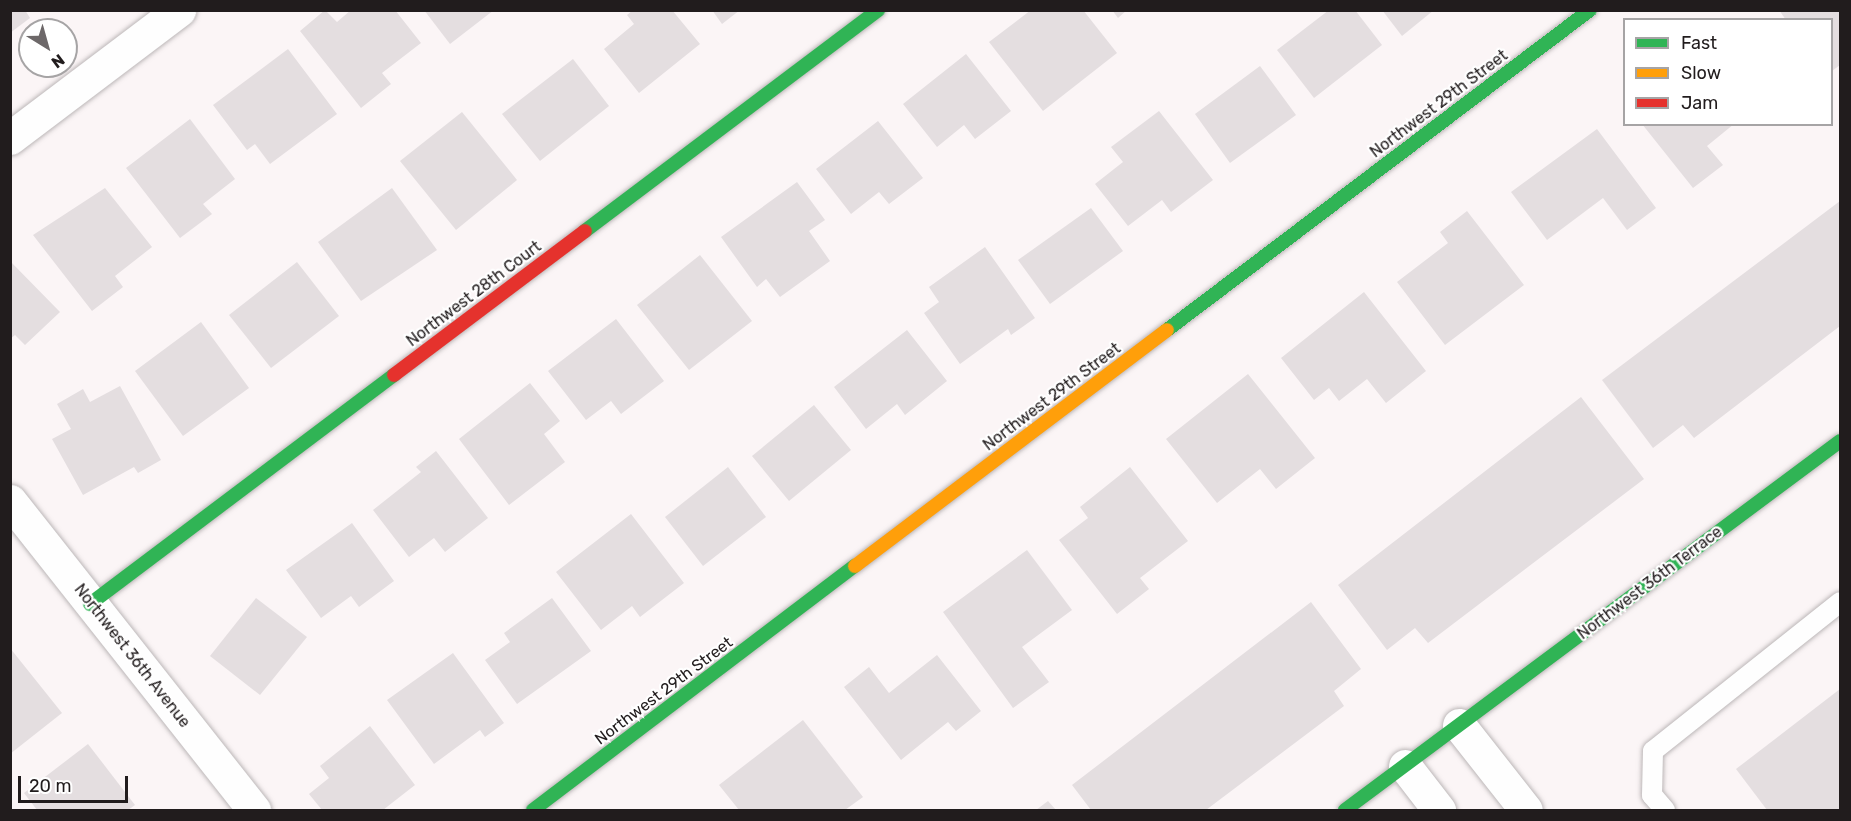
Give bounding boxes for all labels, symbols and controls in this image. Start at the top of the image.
north arrow [18,18,78,78]
legend [1623,18,1833,126]
text: Fast [1681,32,1717,54]
street label: Northwest 29th Street [1366,46,1512,162]
text: N [48,50,68,72]
text: Slow [1681,62,1721,84]
text: Jam [1681,92,1718,114]
street label: Northwest 28th Court [403,237,545,351]
street label: Northwest 29th Street [979,339,1125,455]
street label: Northwest 36th Terrace [1574,522,1726,644]
street label: Northwest 36th Avenue [70,580,194,732]
street label: Northwest 29th Street [591,633,737,749]
scale bar [21,764,130,802]
text: 20 m [29,775,71,797]

